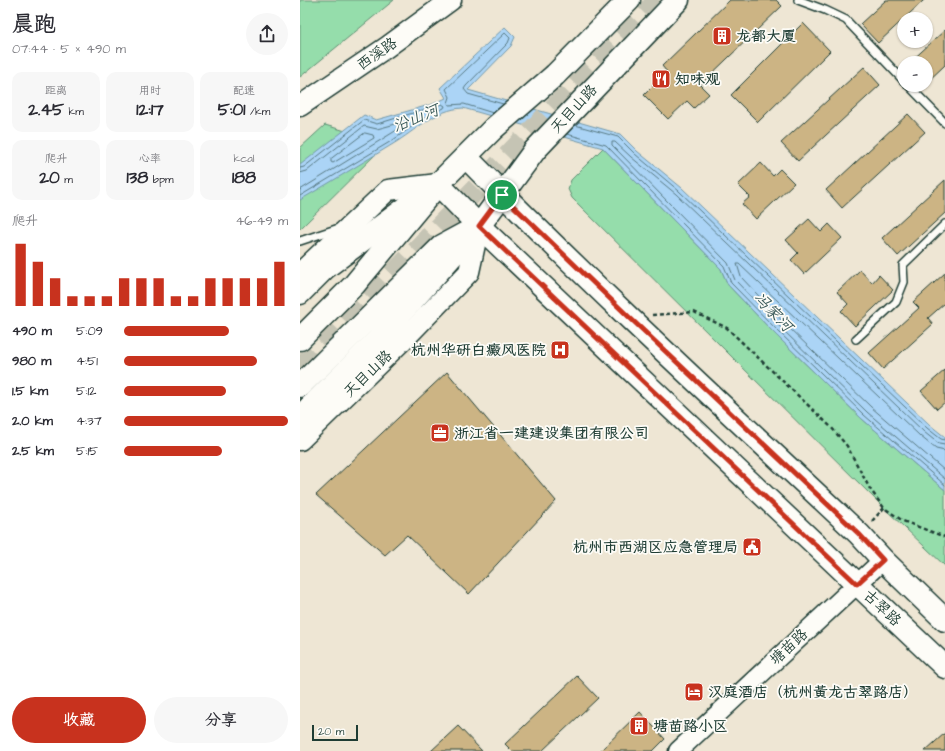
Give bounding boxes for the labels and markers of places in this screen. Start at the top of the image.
building icon: 龙都大厦 [711,25,733,47]
place label: 龙都大厦 [736,26,796,47]
restaurant icon: 知味观 [650,68,672,90]
place label: 知味观 [675,69,720,90]
pin [485,178,519,212]
hospital icon: 杭州华研白癜风医院 [549,339,571,361]
place label: 杭州华研白癜风医院 [411,340,546,361]
office icon: 浙江省一建建设集团有限公司 [429,422,451,444]
place label: 浙江省一建建设集团有限公司 [454,423,649,444]
public building icon: 杭州市西湖区应急管理局 [741,536,763,558]
place label: 杭州市西湖区应急管理局 [573,537,738,558]
hotel icon: 汉庭酒店（杭州黄龙古翠路店） [683,681,705,703]
place label: 汉庭酒店（杭州黄龙古翠路店） [708,682,918,703]
building icon: 塘苗路小区 [628,715,650,737]
place label: 塘苗路小区 [653,716,728,737]

